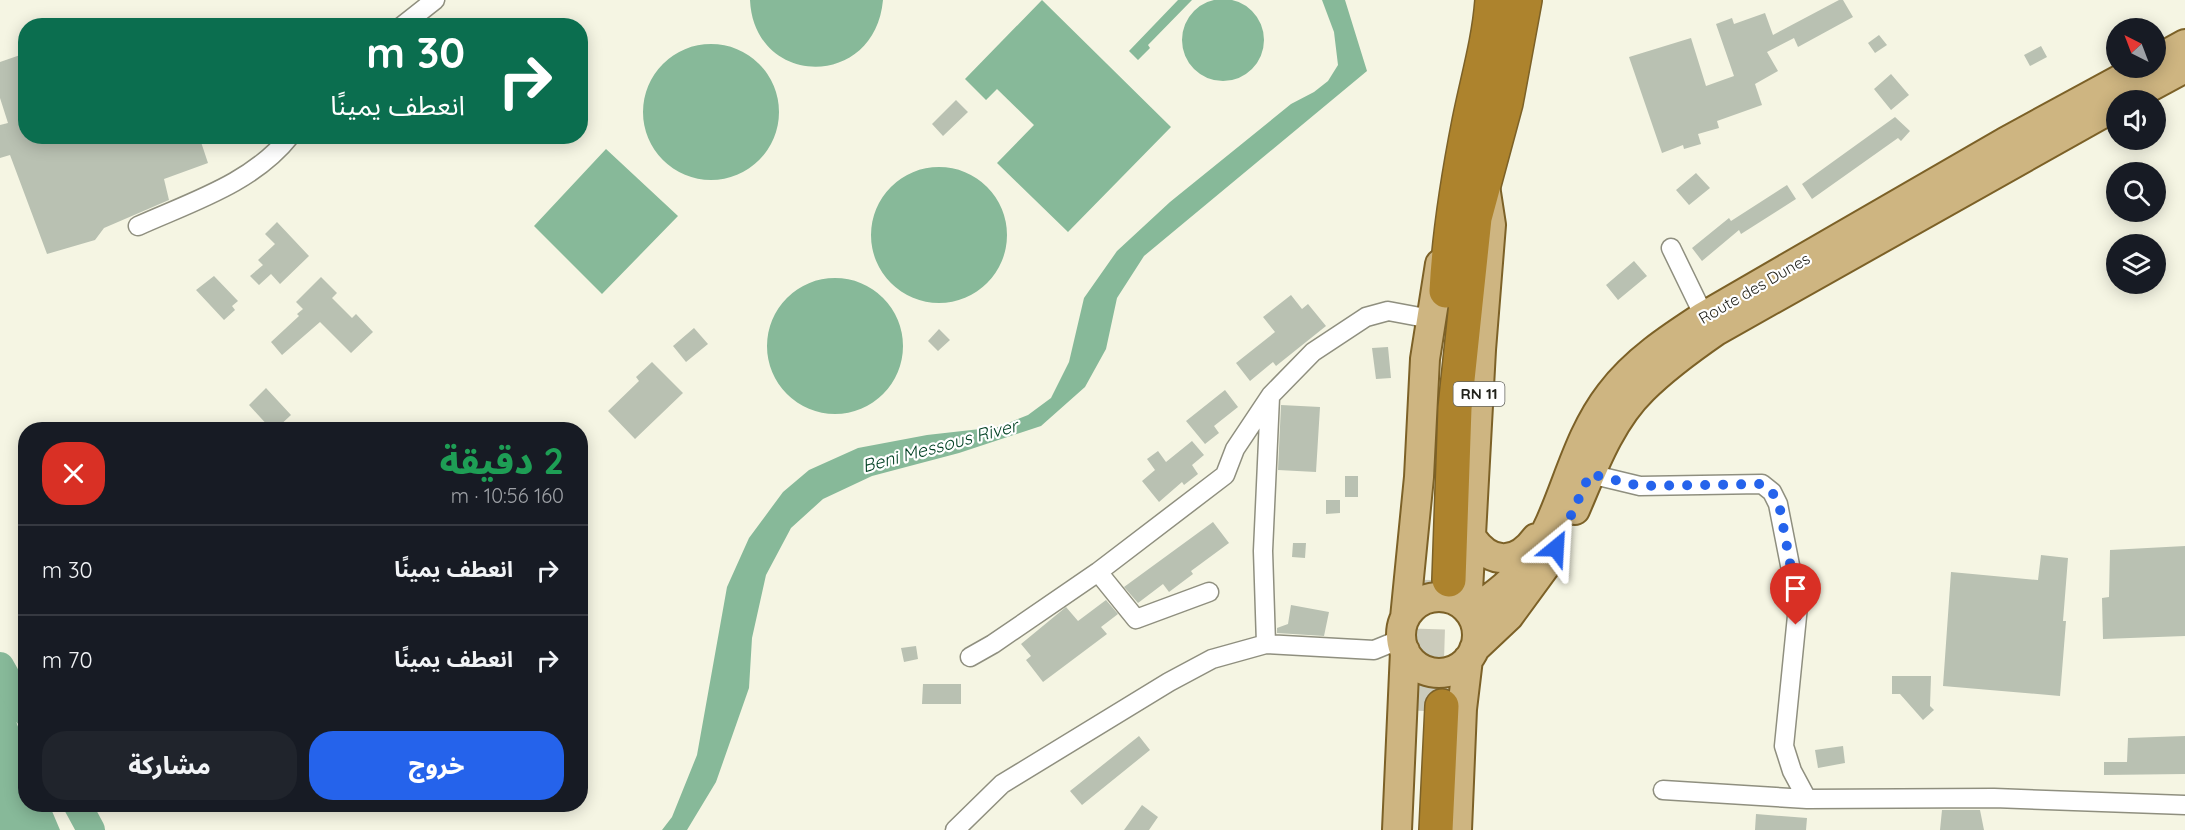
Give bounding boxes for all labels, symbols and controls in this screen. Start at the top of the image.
north arrow [2106,18,2166,78]
map controls [2106,18,2166,294]
text: 30 m [366,26,465,79]
icon: right [486,42,564,120]
text: انعطف يمينًا [330,88,465,122]
button: sound [2106,90,2166,150]
button: search [2106,162,2166,222]
button: layers [2106,234,2166,294]
street label: Route des Dunes [1695,248,1813,328]
road number: RN 11 [1454,382,1504,406]
water label: Beni Messous River [860,413,1022,477]
text: 2 دقيقة [439,438,564,483]
button: close [42,442,105,505]
text: 160 m · 10:56 [451,483,564,508]
position arrow [1524,516,1588,580]
icon: right [531,554,564,587]
text: انعطف يمينًا [394,555,513,583]
text: 30 m [42,556,93,584]
pin [1770,563,1821,625]
icon: arrive [1779,572,1812,605]
icon: right [531,644,564,677]
text: انعطف يمينًا [394,645,513,673]
text: 70 m [42,646,92,674]
button: مشاركة [42,731,297,800]
button: خروج [309,731,564,800]

